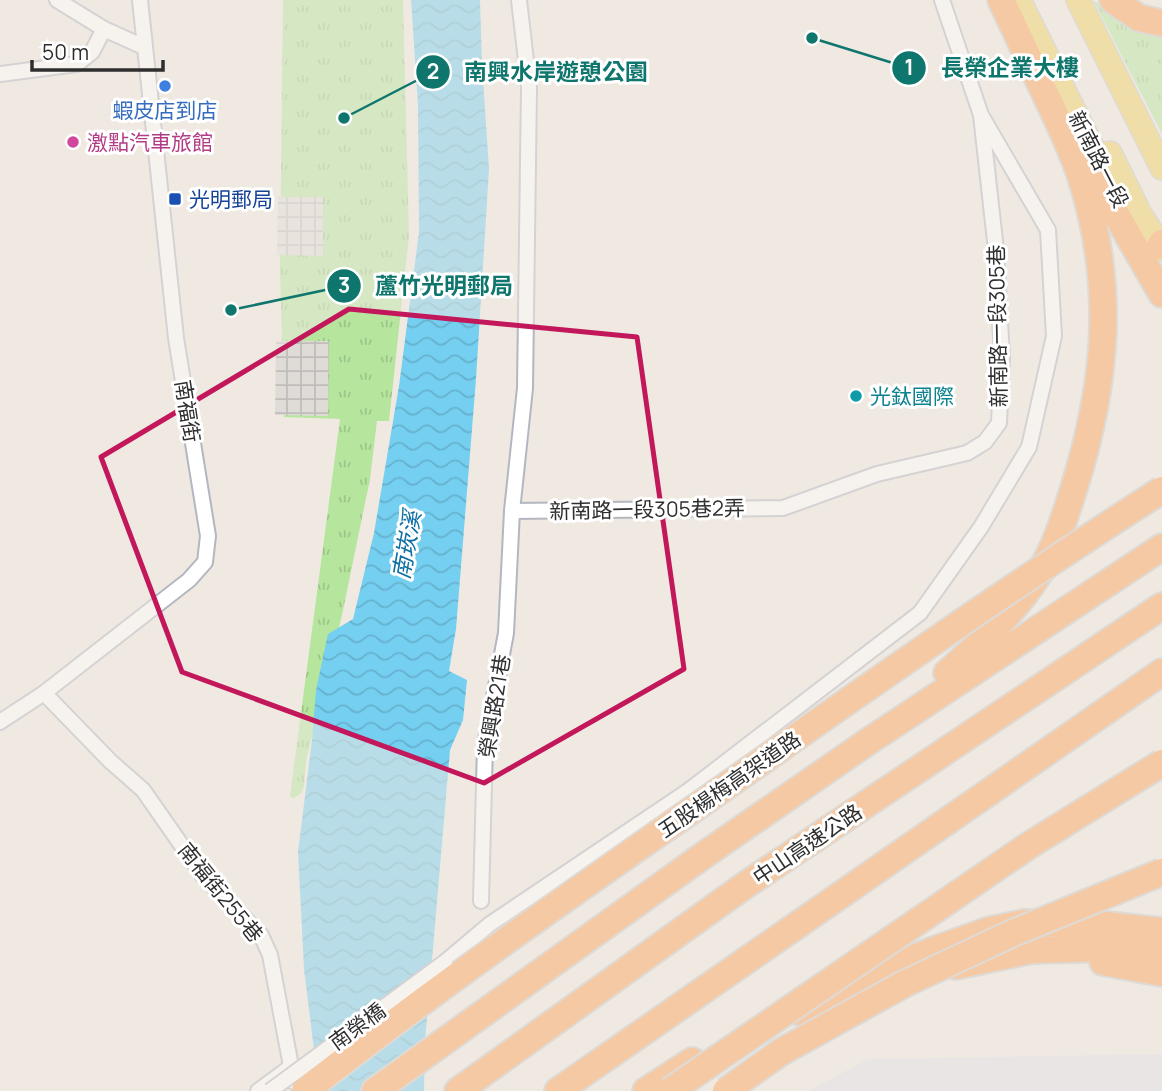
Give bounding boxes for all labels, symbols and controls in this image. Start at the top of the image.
scale bar [32,28,163,72]
text: 50 m [42,38,89,66]
callout: 長榮企業大樓 [892,46,1093,90]
callout: 南興水岸遊憩公園 [415,50,662,94]
text: 長榮企業大樓 [941,51,1079,83]
text: 1 [904,53,914,81]
text: 南興水岸遊憩公園 [464,55,648,87]
text: 2 [427,57,439,85]
marker: 蝦皮店到店 [157,78,173,94]
place label: 蝦皮店到店 [113,96,218,124]
street label: 新南路一段 [1063,106,1135,212]
place label: 激點汽車旅館 [87,128,213,156]
marker: 激點汽車旅館 [65,134,81,150]
place label: 光明郵局 [189,185,273,213]
marker: 光明郵局 [167,191,183,207]
street label: 新南路一段305巷 [982,244,1012,408]
callout: 蘆竹光明郵局 [326,264,527,308]
text: 蘆竹光明郵局 [375,269,513,301]
text: 3 [338,271,350,299]
street label: 南福街 [169,378,207,444]
place label: 光鈦國際 [870,382,954,410]
marker: 光鈦國際 [848,388,864,404]
street label: 新南路一段305巷2弄 [549,493,745,525]
water label: 南崁溪 [384,505,428,582]
street label: 榮興路21巷 [472,652,516,760]
street label: 五股楊梅高架道路 [652,724,806,844]
street label: 中山高速公路 [747,797,867,891]
street label: 南福街255巷 [172,836,270,948]
street label: 南榮橋 [323,996,391,1056]

